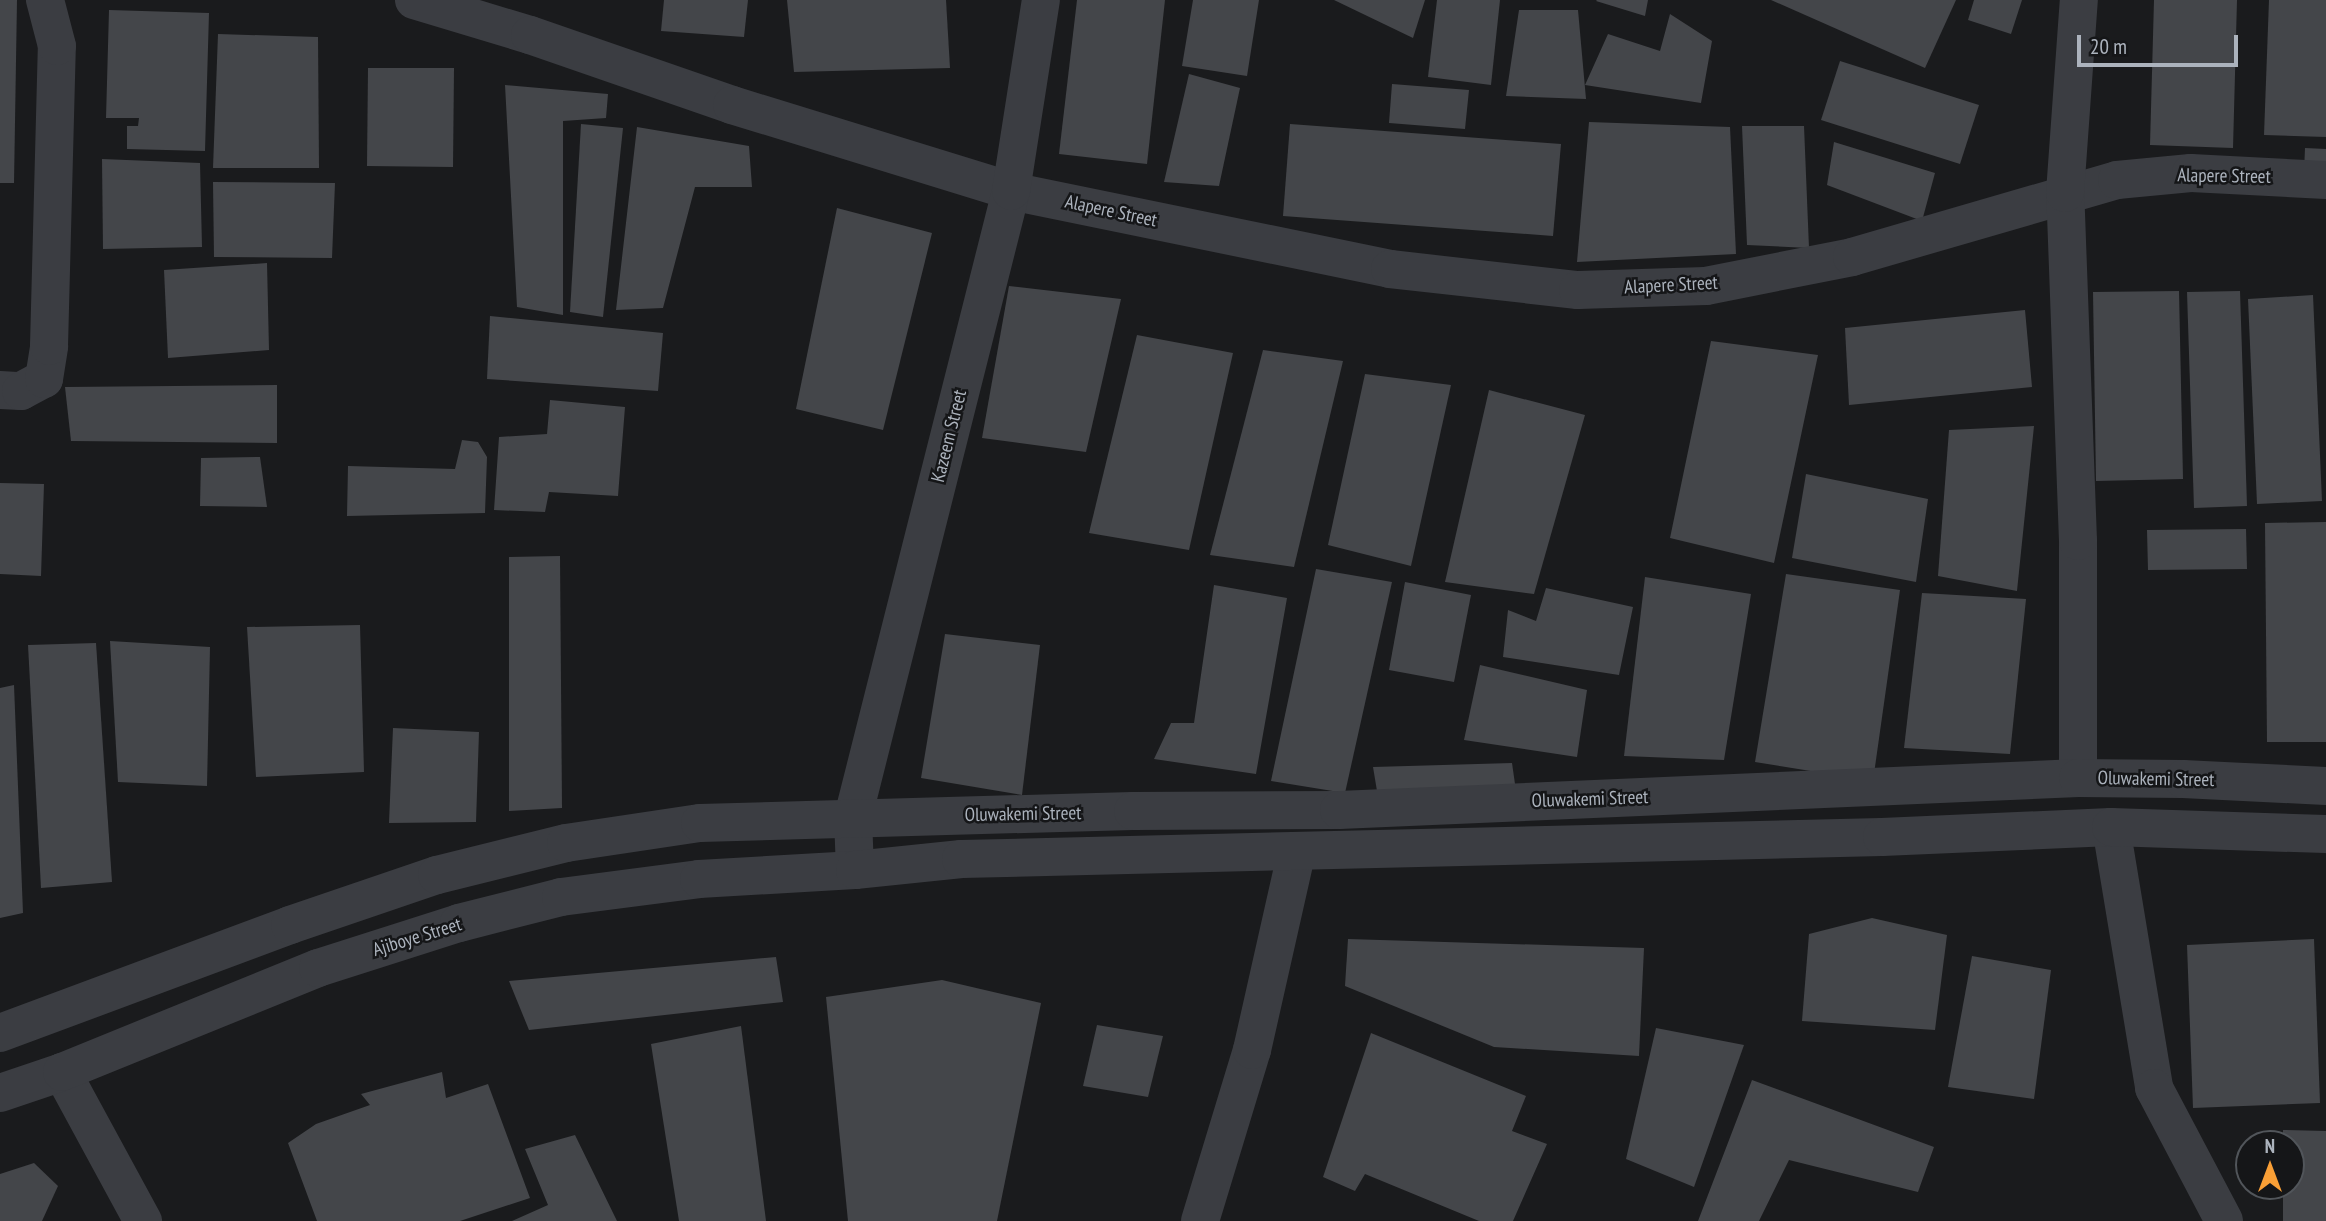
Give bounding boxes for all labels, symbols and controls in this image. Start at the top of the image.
scale bar [2081,21,2242,65]
text: 20 m [2090,33,2127,60]
street label: Alapere Street [2177,164,2271,188]
street label: Alapere Street [1063,190,1159,232]
street label: Alapere Street [1624,271,1718,299]
street label: Kazeem Street [927,387,971,485]
street label: Oluwakemi Street [2097,767,2215,791]
street label: Oluwakemi Street [1531,786,1649,812]
street label: Oluwakemi Street [964,802,1082,826]
street label: Ajiboye Street [370,913,464,961]
north arrow [2235,1130,2305,1200]
text: N [2265,1134,2275,1158]

